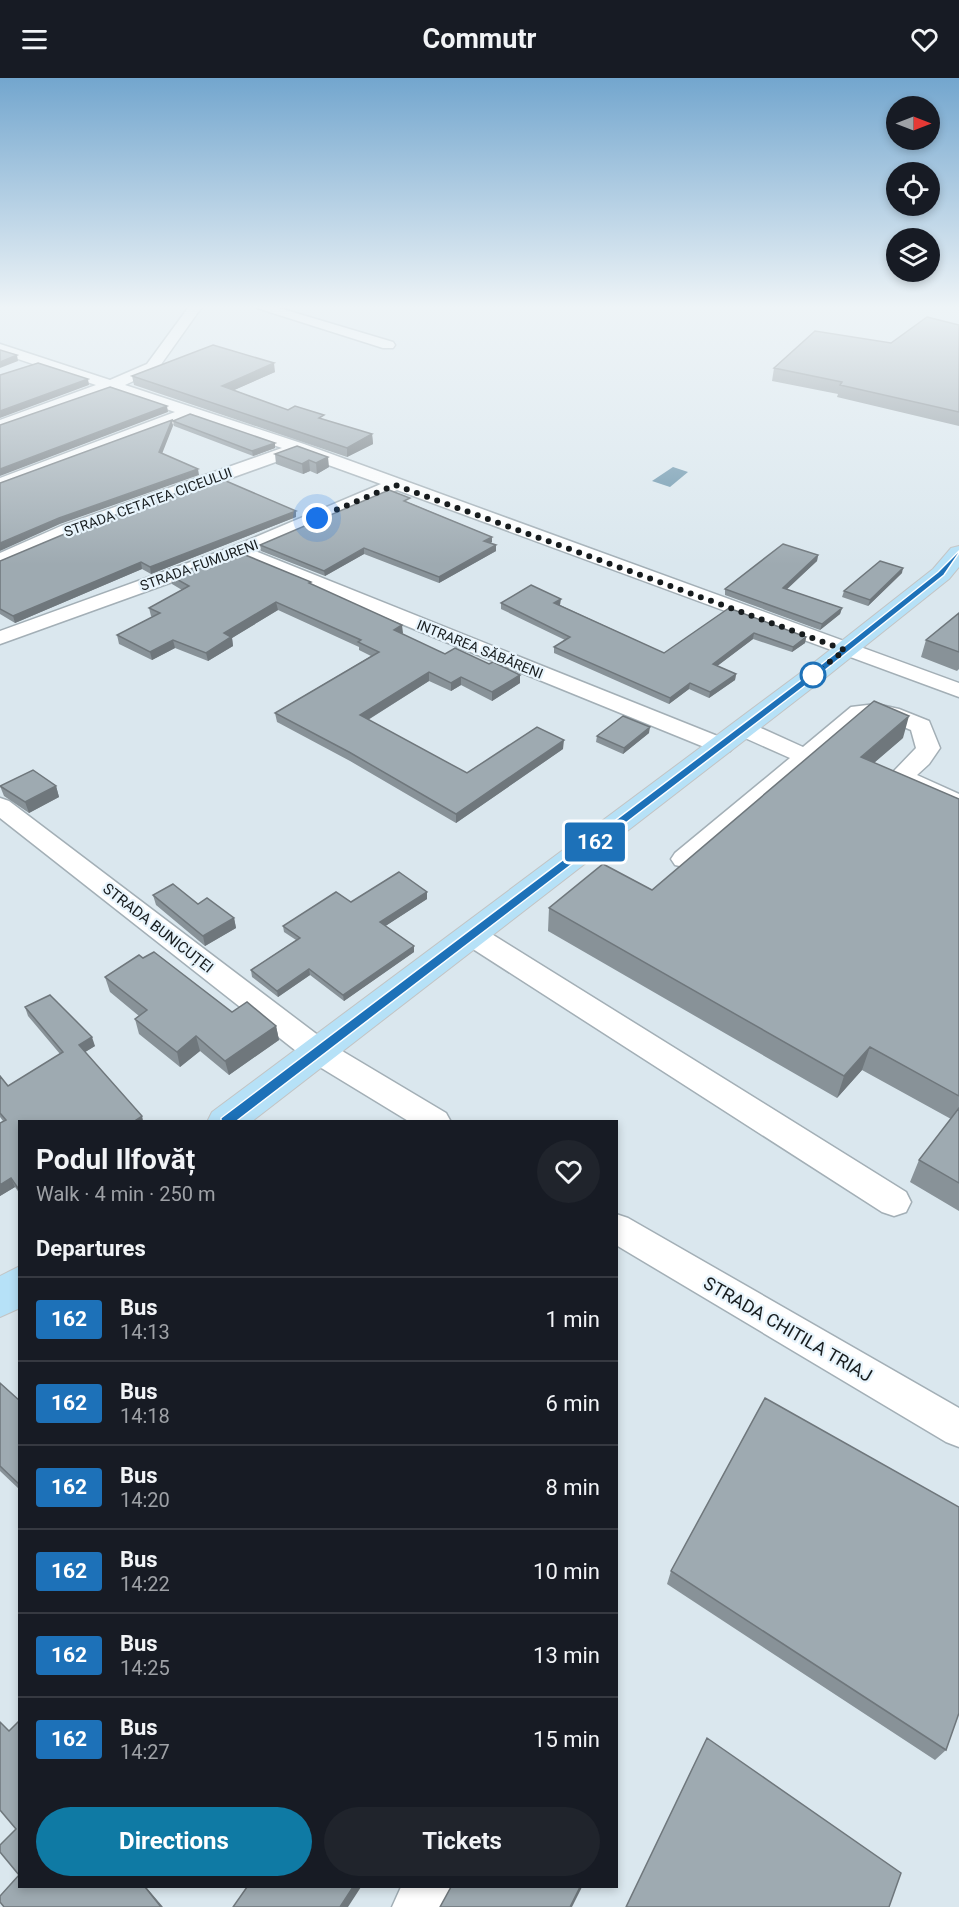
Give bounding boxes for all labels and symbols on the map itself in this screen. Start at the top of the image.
north arrow [886,96,940,150]
street label: STRADA CETATEA CICEULUI [62,464,234,540]
your location [302,503,332,533]
street label: STRADA FUMURENI [138,536,260,594]
street label: INTRAREA SĂBĂRENI [415,616,545,682]
unlabelled marker [800,662,826,688]
line badge: 162 [560,822,630,861]
street label: STRADA BUNICUȚEI [99,879,217,977]
street label: STRADA CHITILA TRIAJ [700,1272,876,1386]

